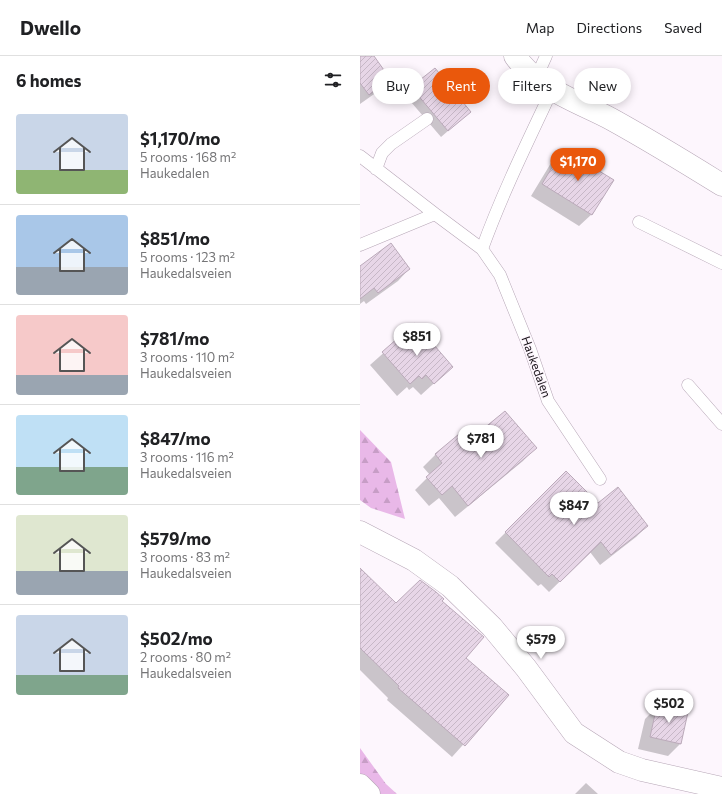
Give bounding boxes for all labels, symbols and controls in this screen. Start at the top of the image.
text: Dwello [20,16,81,39]
text: Map [526,19,555,36]
text: Directions [577,19,642,36]
text: Saved [664,19,702,36]
chip: Buy [372,68,424,104]
chip: Rent [432,68,490,104]
chip: Filters [498,68,566,104]
chip: New [574,68,631,104]
icon: filters [322,69,344,91]
text: 6 homes [16,70,81,91]
text: $1,170/mo [140,128,220,149]
icon: home [48,130,96,178]
pin: $1,170 [545,148,611,182]
text: 5 rooms · 168 m² [140,149,236,165]
text: $1,170 [559,153,597,169]
text: Haukedalen [140,165,209,181]
text: $851/mo [140,228,210,249]
icon: home [48,231,96,279]
text: 5 rooms · 123 m² [140,249,235,265]
text: Haukedalsveien [140,265,232,281]
pin: $851 [393,323,441,357]
text: $781/mo [140,328,209,349]
text: $851 [403,328,431,344]
icon: home [48,331,96,379]
street label: Haukedalen [519,334,554,399]
text: 3 rooms · 110 m² [140,349,234,365]
text: Haukedalsveien [140,365,232,381]
pin: $781 [457,425,505,459]
text: $847/mo [140,428,211,449]
text: $781 [467,430,495,446]
icon: home [48,431,96,479]
text: 3 rooms · 116 m² [140,449,234,465]
text: Haukedalsveien [140,465,232,481]
pin: $847 [550,492,598,526]
text: $847 [559,497,589,513]
text: $579/mo [140,528,211,549]
icon: home [48,531,96,579]
text: 3 rooms · 83 m² [140,549,230,565]
text: Haukedalsveien [140,565,232,581]
pin: $579 [517,626,565,660]
text: $502/mo [140,628,213,649]
icon: home [48,631,96,679]
text: $579 [526,631,556,647]
text: 2 rooms · 80 m² [140,649,231,665]
text: Haukedalsveien [140,665,232,681]
pin: $502 [645,690,693,724]
text: $502 [653,695,685,711]

